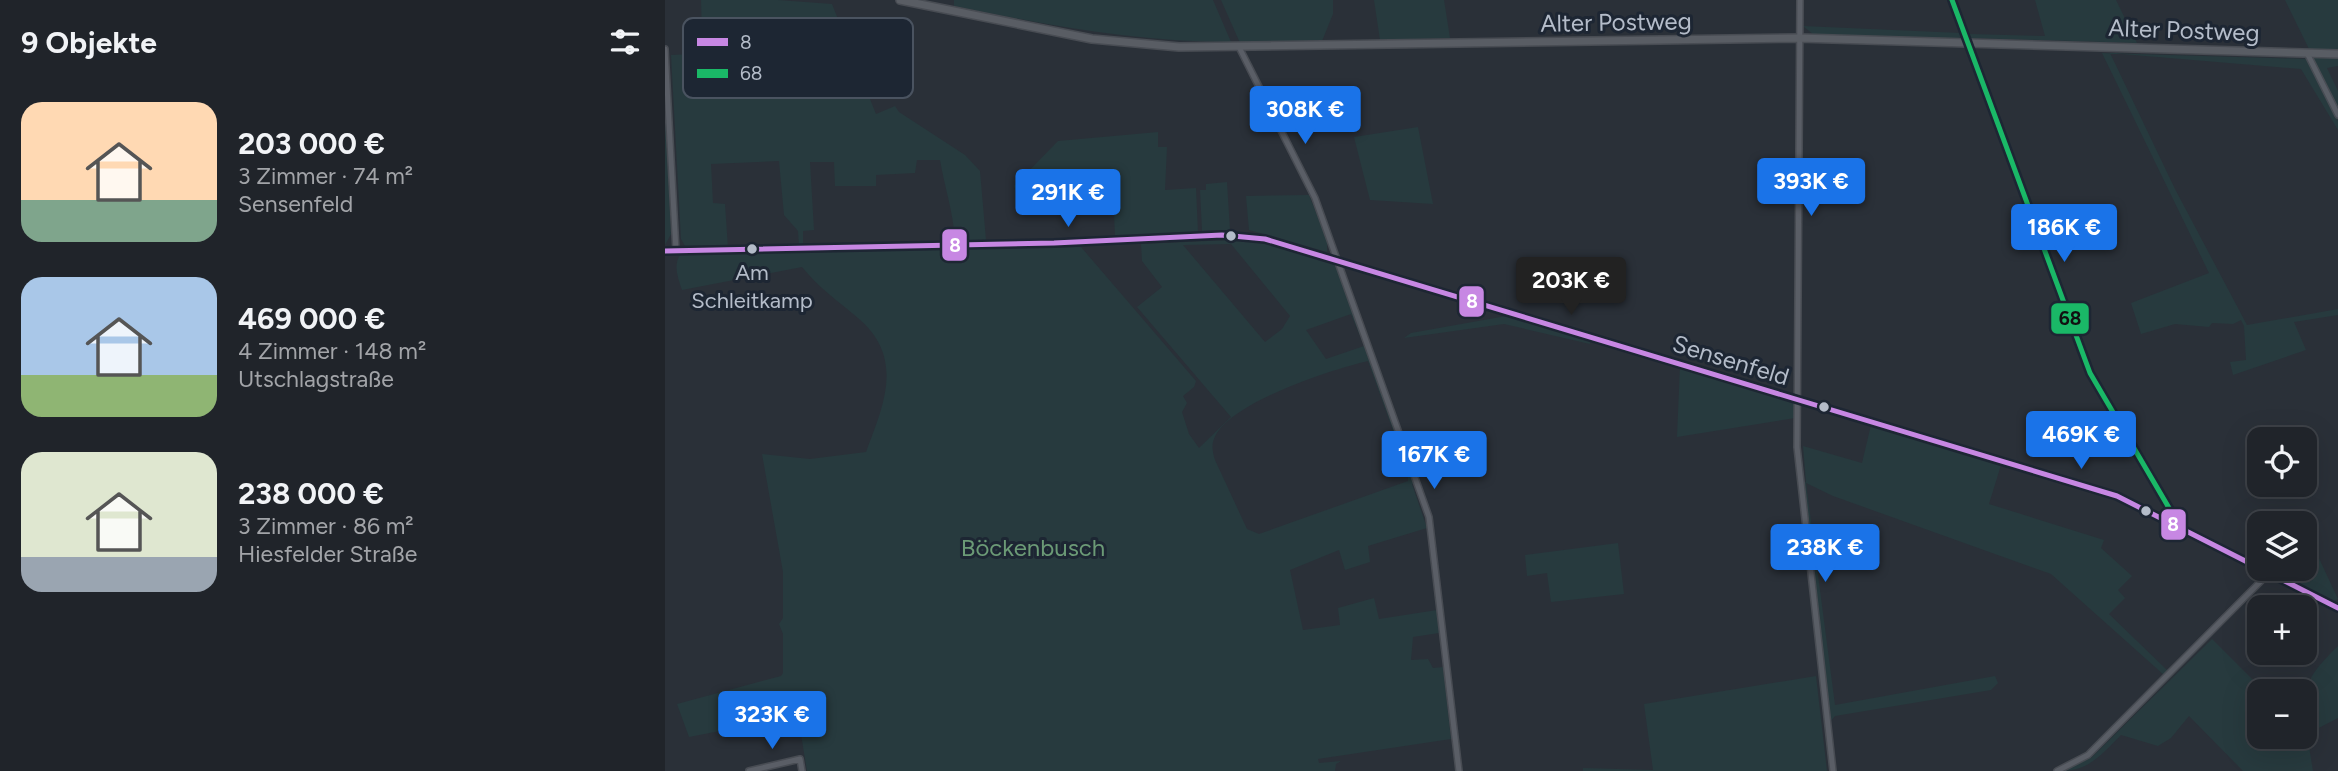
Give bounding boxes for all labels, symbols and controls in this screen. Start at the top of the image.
street label: Alter Postweg [1540,6,1692,38]
street label: Alter Postweg [2108,13,2260,47]
legend [683,18,913,98]
icon: filters [606,23,644,61]
text: 9 Objekte [21,24,157,61]
text: 8 [740,31,752,54]
text: 68 [740,62,762,85]
pin: 308K € [1248,86,1362,146]
text: 308K € [1266,95,1344,123]
text: 203 000 € [238,125,385,162]
icon: home [77,130,161,214]
pin: 393K € [1754,158,1868,218]
text: 3 Zimmer · 74 m² [238,162,413,190]
text: 393K € [1773,167,1849,195]
pin: 291K € [1011,170,1125,229]
text: 291K € [1031,178,1105,206]
text: Sensenfeld [238,190,353,218]
pin: 186K € [2007,204,2121,264]
text: 186K € [2027,213,2101,241]
line badge: 8 [941,228,968,262]
unlabelled marker [1224,229,1238,243]
text: 8 [949,234,961,257]
marker: Am Schleitkamp [745,242,759,256]
pin: 203K € [1514,258,1628,317]
place label: Am Schleitkamp [691,259,813,314]
text: 203K € [1532,266,1610,294]
line badge: 8 [1458,285,1485,318]
text: 8 [1466,290,1478,313]
text: 469 000 € [238,300,385,337]
line badge: 68 [2050,302,2090,335]
icon: home [77,305,161,389]
text: 68 [2059,307,2081,330]
street label: Sensenfeld [1669,329,1793,391]
text: 4 Zimmer · 148 m² [238,337,426,365]
text: Utschlagstraße [238,365,394,393]
unlabelled marker [1817,400,1831,414]
pin: 469K € [2024,412,2138,471]
text: 469K € [2042,420,2120,448]
map controls [2247,427,2317,749]
button: locate [2247,427,2317,497]
pin: 167K € [1377,432,1491,491]
text: 167K € [1398,440,1470,468]
text: 238 000 € [238,475,384,512]
icon: home [77,480,161,564]
unlabelled marker [2139,504,2153,518]
line badge: 8 [2160,508,2187,541]
button: layers [2247,511,2317,581]
text: 3 Zimmer · 86 m² [238,512,414,540]
text: 8 [2167,513,2179,536]
pin: 238K € [1768,524,1882,584]
park label: Böckenbusch [961,533,1105,562]
text: 238K € [1787,533,1863,561]
text: Hiesfelder Straße [238,540,417,568]
button: + [2247,595,2317,665]
button: − [2247,679,2317,749]
pin: 323K € [715,692,829,751]
text: 323K € [734,700,810,728]

